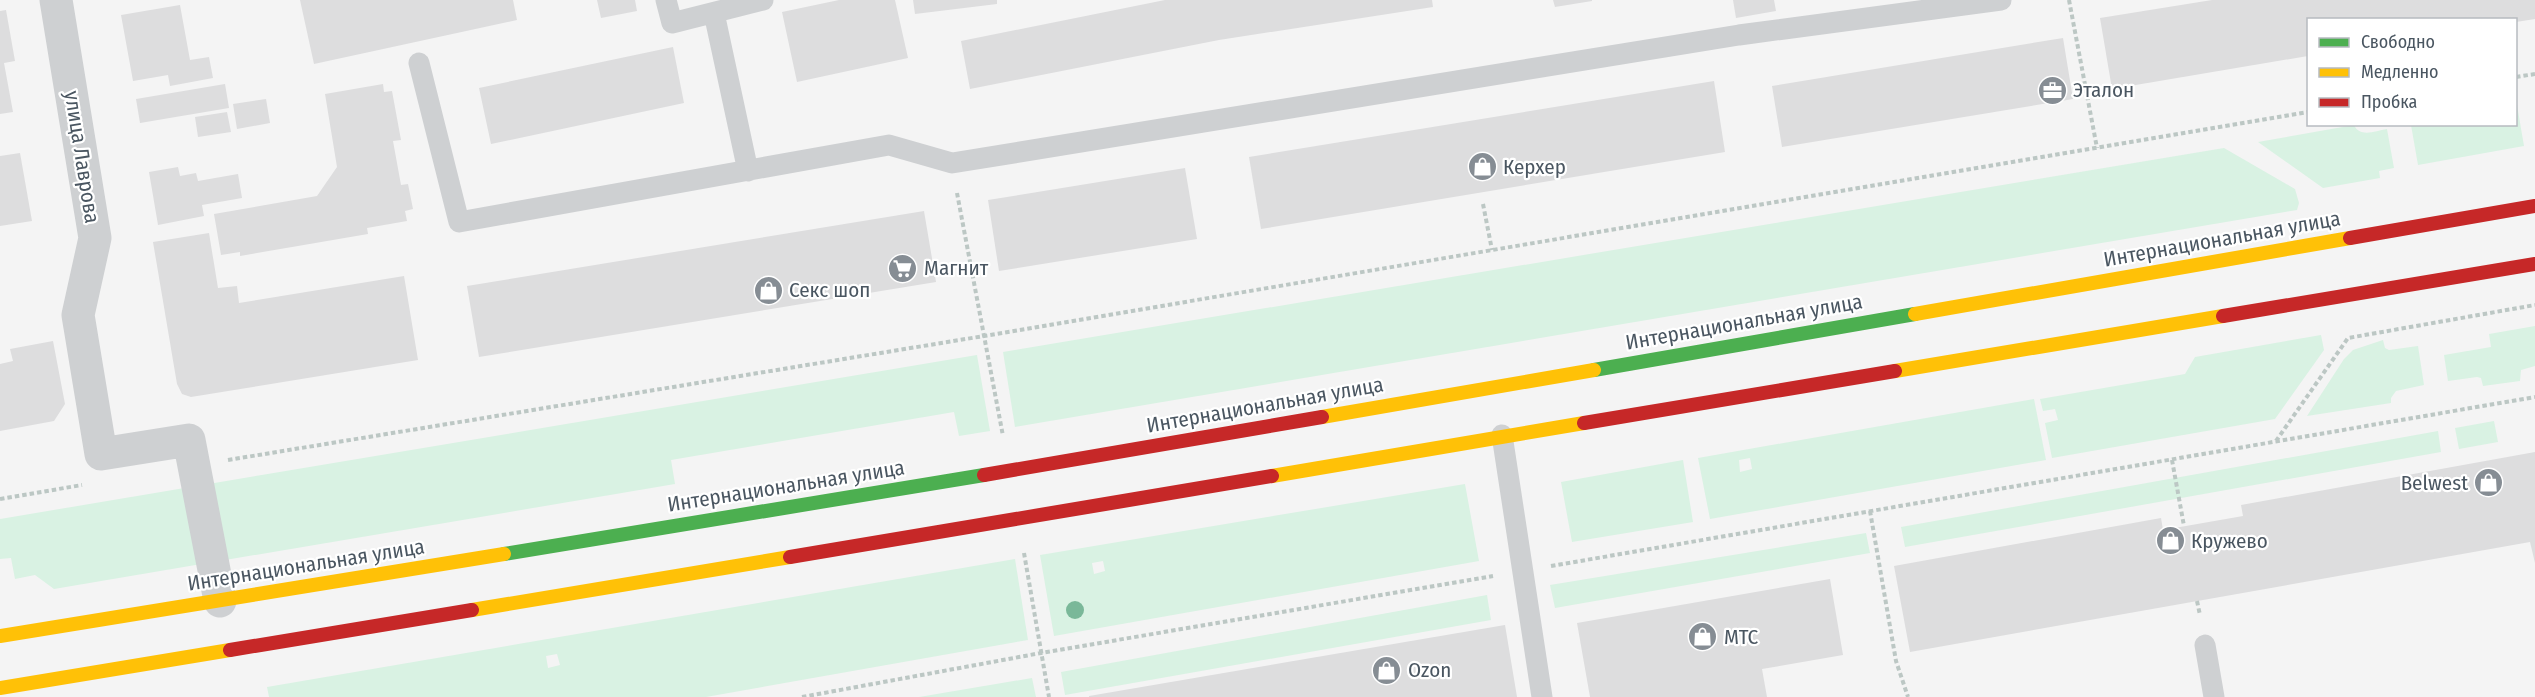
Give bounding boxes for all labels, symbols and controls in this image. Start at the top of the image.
legend [2307,18,2517,126]
text: Свободно [2361,31,2435,53]
text: Медленно [2361,61,2439,83]
office icon: Эталон [2036,74,2068,106]
place label: Эталон [2073,77,2134,103]
street label: улица Лаврова [59,89,105,225]
text: Пробка [2361,91,2417,113]
shop icon: Керхер [1466,151,1498,183]
place label: Керхер [1503,154,1566,180]
street label: Интернациональная улица [2102,205,2342,273]
supermarket icon: Магнит [887,252,919,284]
place label: Магнит [924,255,989,281]
shop icon: Секс шоп [752,274,784,306]
place label: Секс шоп [789,277,870,303]
street label: Интернациональная улица [1624,288,1864,356]
street label: Интернациональная улица [1145,371,1385,439]
street label: Интернациональная улица [666,454,906,518]
shop icon: Belwest [2473,467,2505,499]
place label: Belwest [2401,470,2468,496]
shop icon: Кружево [2154,525,2186,557]
place label: Кружево [2191,528,2268,554]
street label: Интернациональная улица [186,533,426,597]
shop icon: МТС [1687,621,1719,653]
place label: МТС [1724,624,1759,650]
shop icon: Ozon [1371,654,1403,686]
place label: Ozon [1408,657,1451,683]

